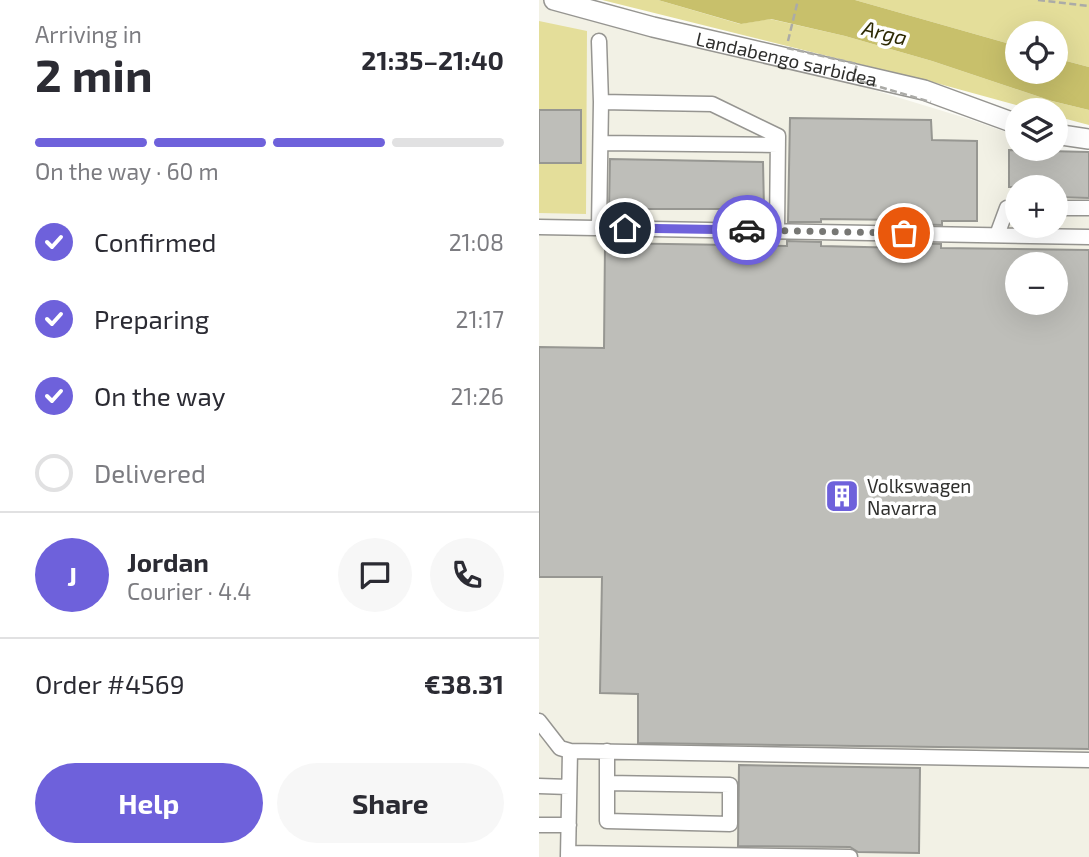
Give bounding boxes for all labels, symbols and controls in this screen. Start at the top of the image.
water label: Arga [859,14,910,50]
text: Arriving in [35,20,142,48]
map controls [1005,21,1068,315]
button: locate [1005,21,1068,84]
street label: Landabengo sarbidea [694,26,880,90]
text: 21:35–21:40 [361,44,504,75]
text: 2 min [35,46,153,101]
button: layers [1005,98,1068,161]
text: On the way · 60 m [35,157,219,185]
button: + [1005,175,1068,238]
courier [712,195,782,265]
pin [595,198,655,258]
pin [874,203,934,263]
icon: home [606,209,644,247]
icon: car [728,211,766,249]
icon: bag [885,214,923,252]
icon: check [35,223,73,261]
text: Confirmed [94,226,217,257]
text: 21:08 [449,228,504,256]
button: − [1005,252,1068,315]
icon: check [35,300,73,338]
text: Preparing [94,303,209,334]
text: 21:17 [456,305,504,333]
icon: check [35,377,73,415]
text: On the way [94,380,225,411]
text: 21:26 [450,382,504,410]
text: Delivered [94,457,206,488]
place label: Volkswagen Navarra [867,474,971,519]
building icon: Volkswagen Navarra [823,477,861,515]
button: chat [338,538,412,612]
button: phone [430,538,504,612]
text: Jordan [127,546,209,577]
text: J [67,560,77,591]
text: Courier · 4.4 [127,577,251,605]
text: Order #4569 [35,668,185,699]
text: €38.31 [424,668,504,699]
button: Help [35,763,263,843]
button: Share [277,763,504,843]

